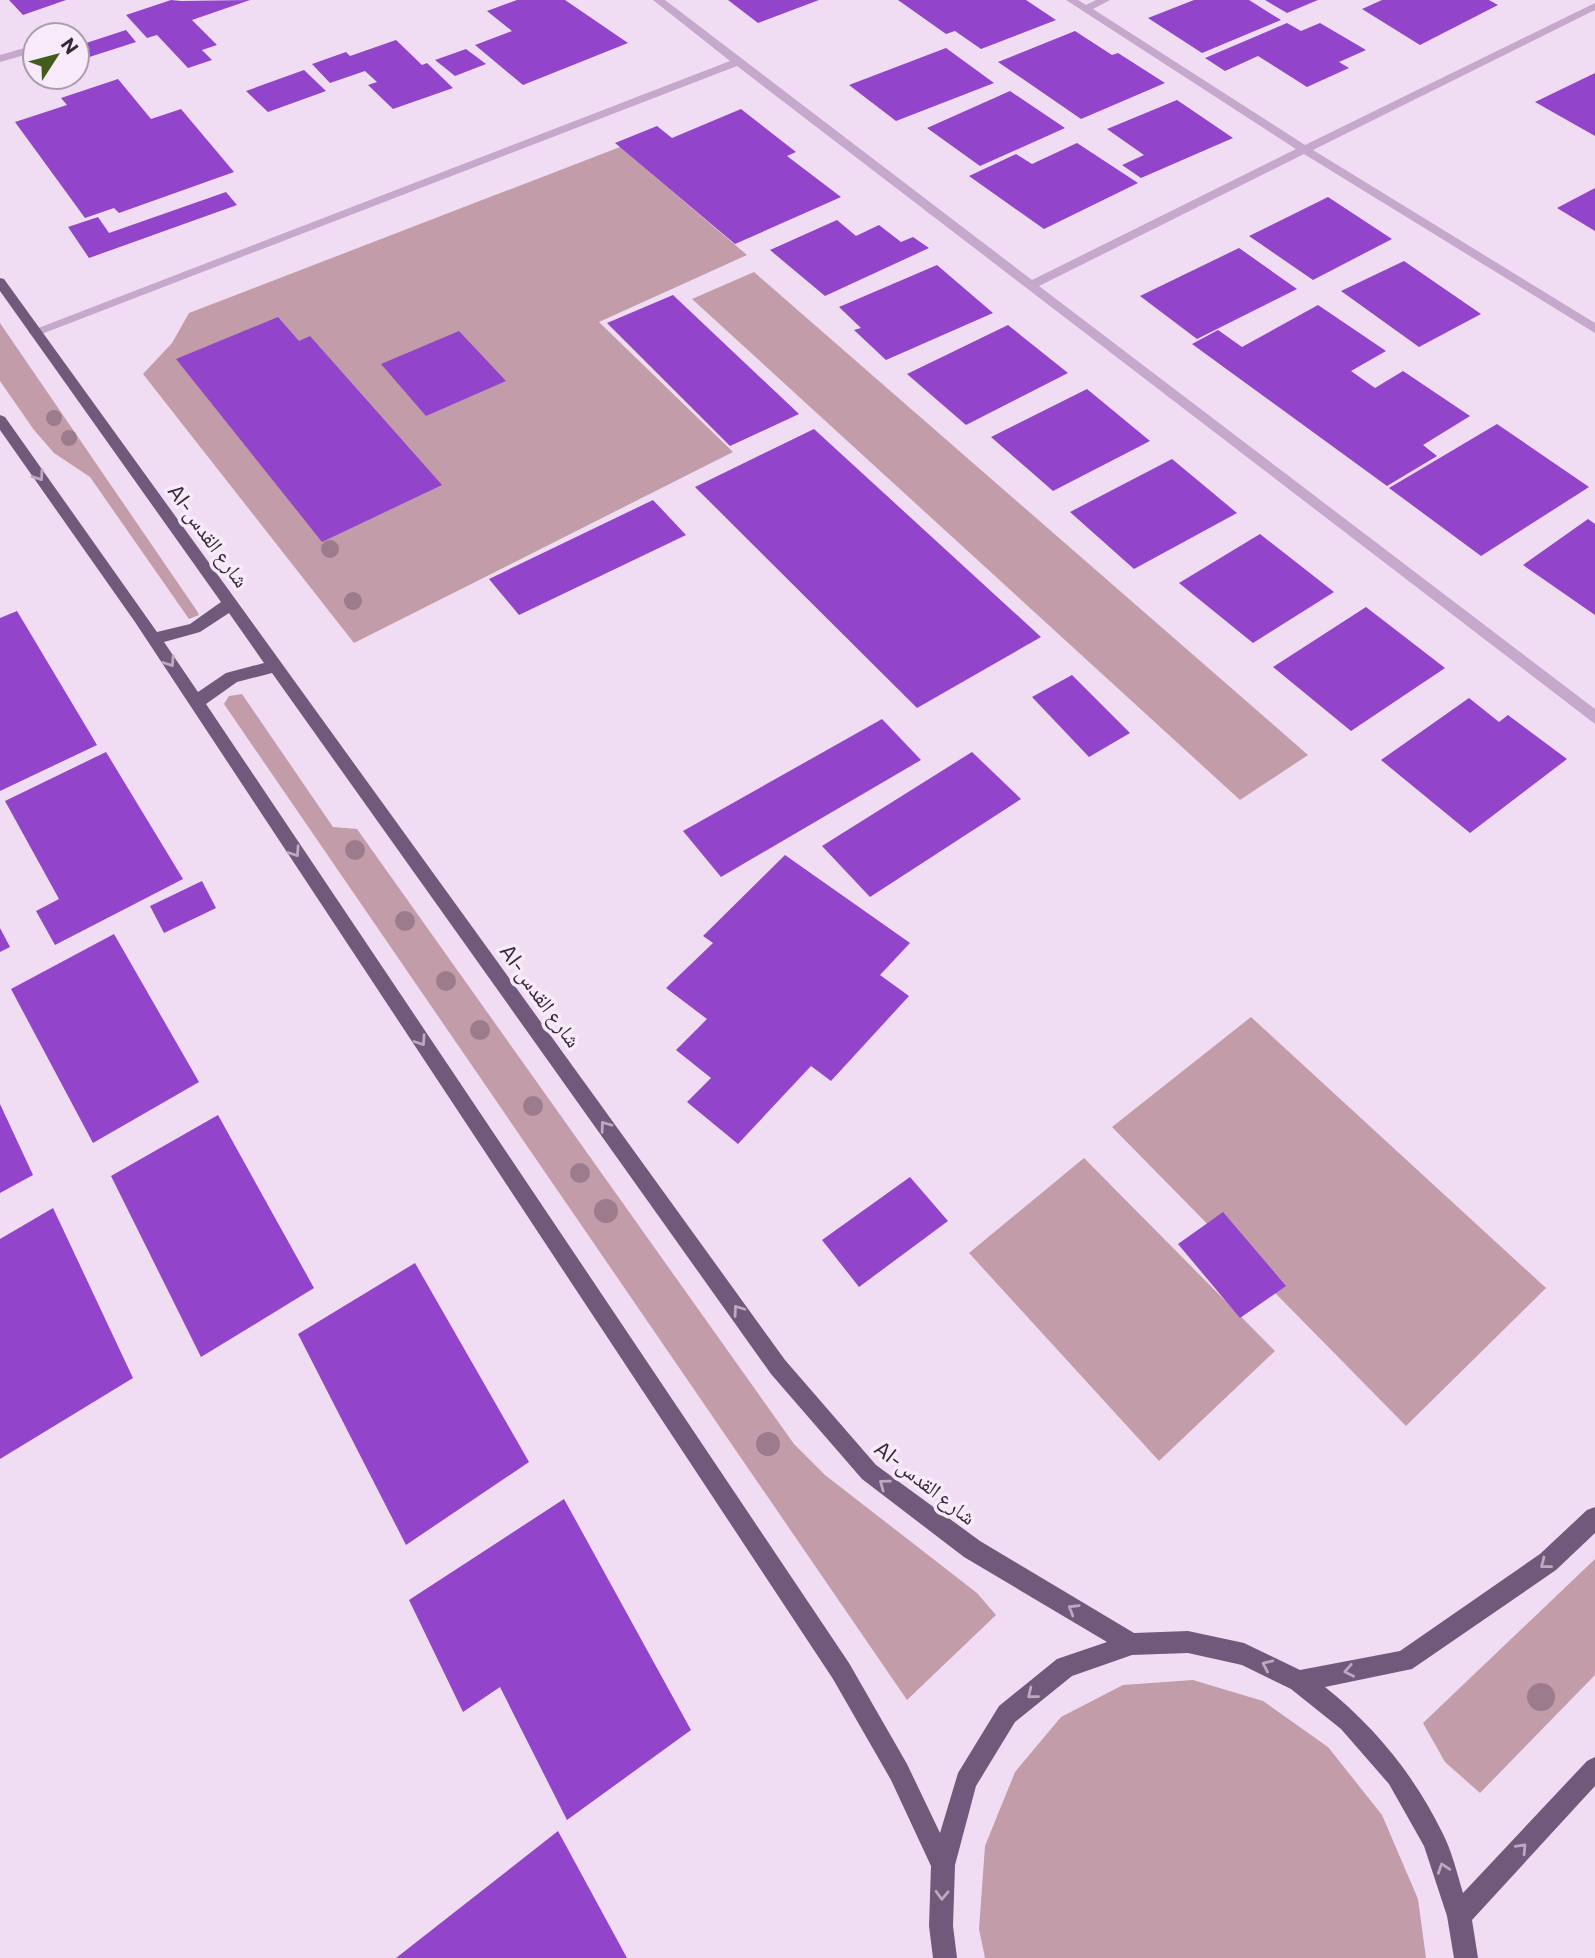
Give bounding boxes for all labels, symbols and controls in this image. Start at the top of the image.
north arrow [21,21,91,91]
text: N [57,33,84,58]
one-way arrow [31,468,43,481]
street label: Al-شارع القدس [162,479,255,593]
one-way arrow [162,654,174,667]
one-way arrow [287,844,299,857]
street label: Al-شارع القدس [494,939,587,1053]
one-way arrow [413,1033,425,1046]
one-way arrow [601,1121,613,1134]
one-way arrow [734,1305,746,1318]
street label: Al-شارع القدس [869,1435,981,1531]
one-way arrow [879,1479,892,1492]
one-way arrow [1540,1555,1552,1568]
one-way arrow [1068,1605,1081,1618]
one-way arrow [1262,1660,1274,1674]
one-way arrow [1343,1663,1355,1678]
one-way arrow [1027,1686,1040,1698]
one-way arrow [1513,1843,1526,1856]
one-way arrow [1437,1863,1451,1875]
one-way arrow [935,1890,950,1901]

